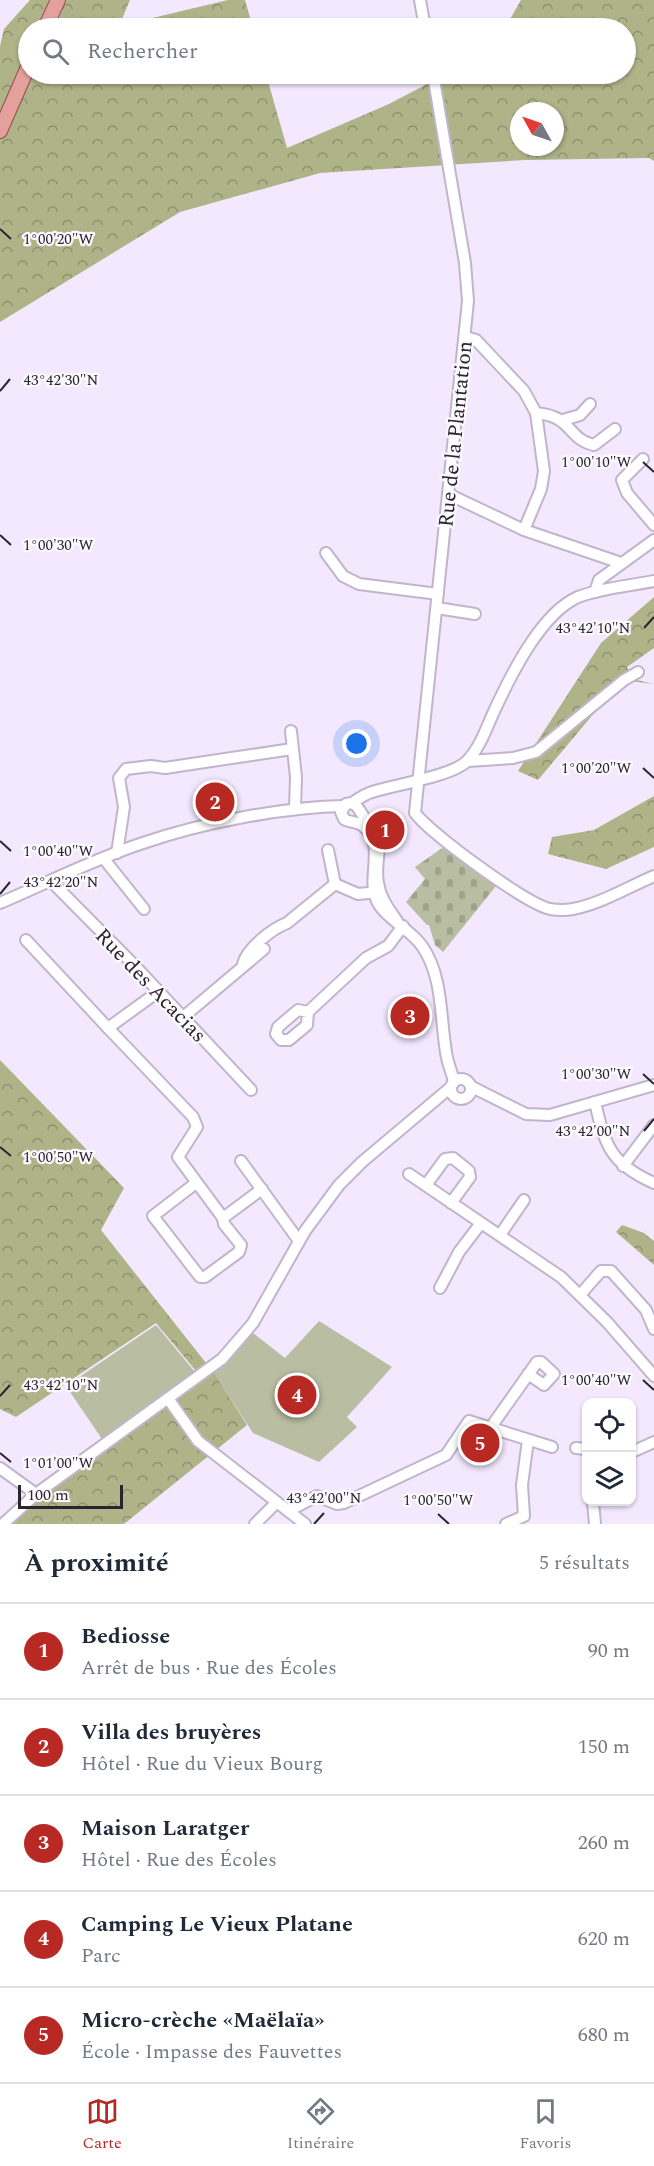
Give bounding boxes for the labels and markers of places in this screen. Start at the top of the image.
pin: 2 [196,780,234,824]
pin: 1 [366,808,404,852]
pin: 3 [390,994,430,1038]
pin: 4 [278,1372,316,1418]
pin: 5 [460,1420,500,1466]

